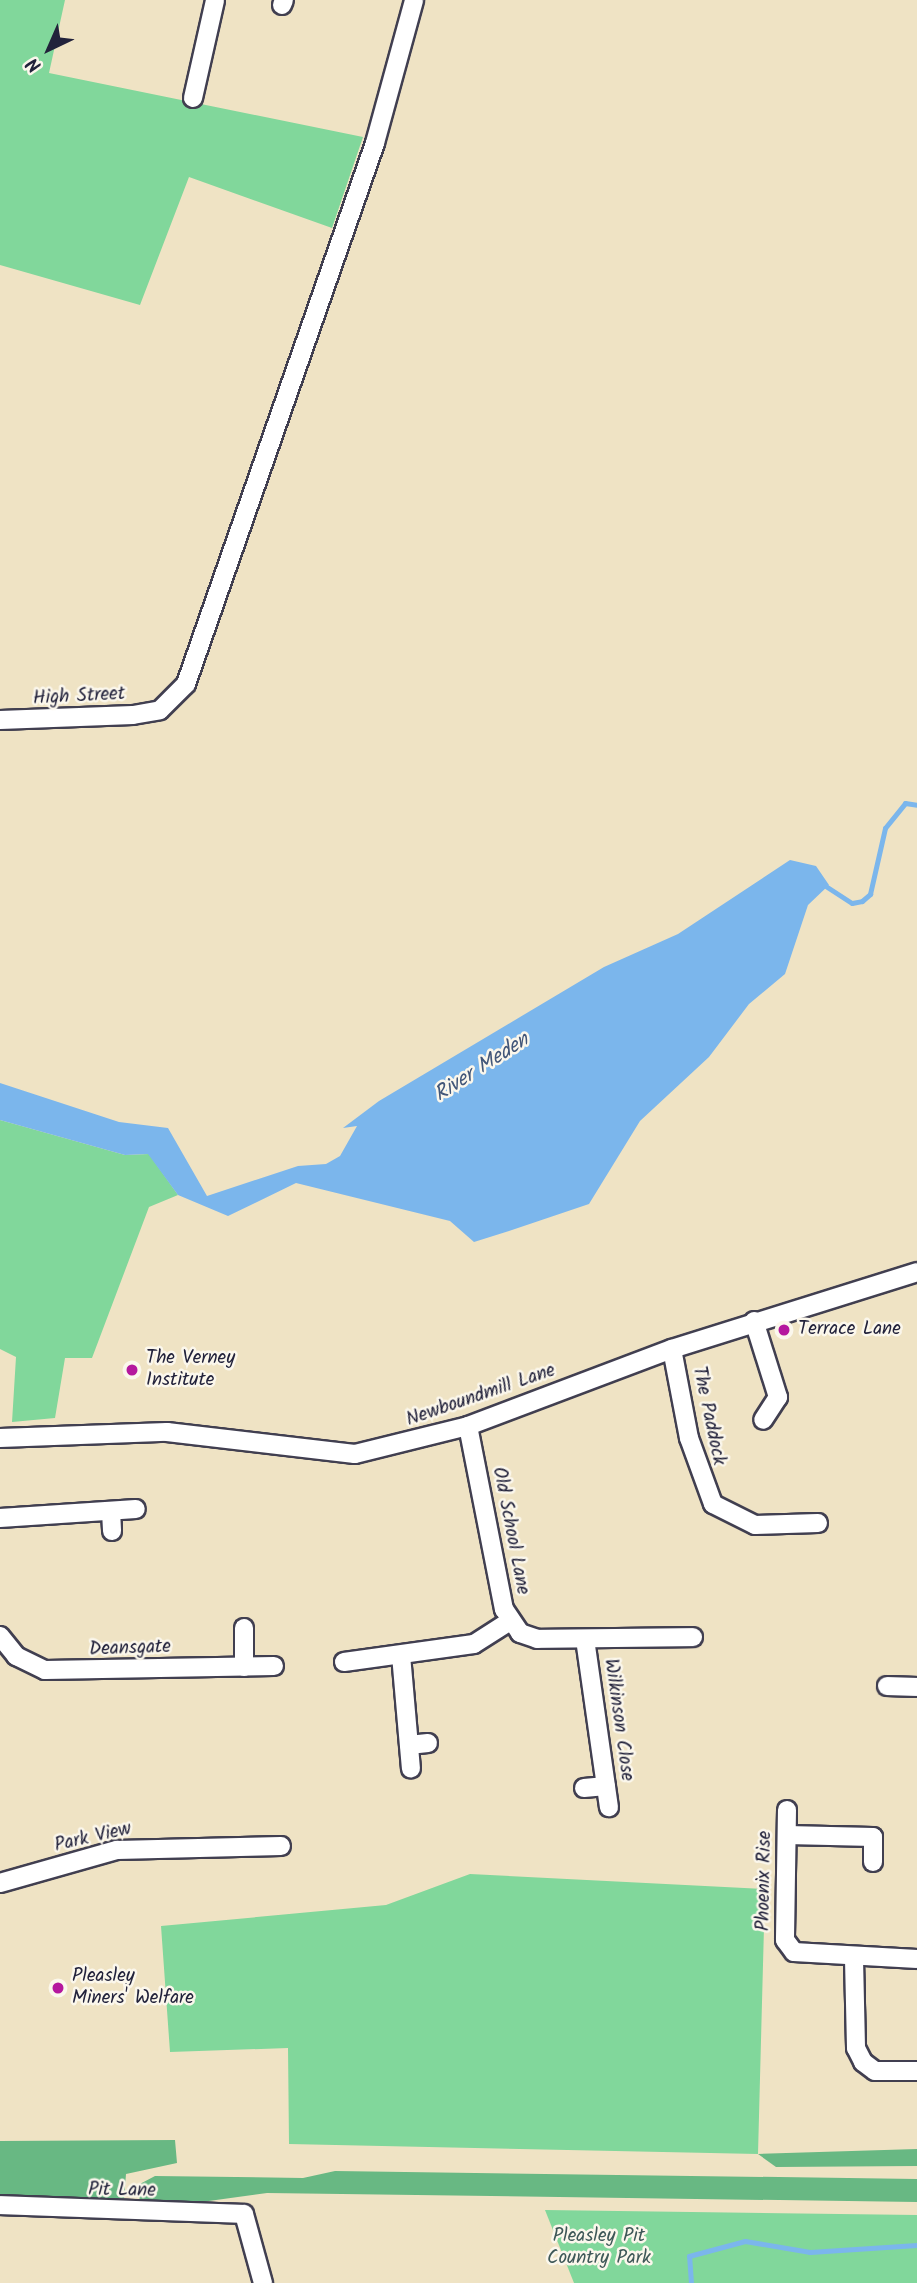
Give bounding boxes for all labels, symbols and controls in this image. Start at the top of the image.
north arrow [14,14,84,84]
text: N [20,49,49,79]
street label: High Street [32,683,126,711]
water label: River Meden [430,1028,534,1108]
place label: Terrace Lane [798,1319,901,1341]
marker: Terrace Lane [776,1322,792,1338]
place label: The Verney Institute [146,1348,235,1392]
street label: Newboundmill Lane [404,1360,558,1432]
marker: The Verney Institute [124,1362,140,1378]
street label: The Paddock [686,1364,730,1468]
street label: Old School Lane [486,1465,534,1597]
street label: Deansgate [89,1636,171,1662]
street label: Wilkinson Close [598,1657,638,1783]
street label: Park View [52,1818,134,1858]
street label: Phoenix Rise [753,1831,777,1931]
place label: Pleasley Miners' Welfare [72,1966,194,2010]
marker: Pleasley Miners' Welfare [50,1980,66,1996]
street label: Pit Lane [88,2179,156,2203]
park label: Pleasley Pit Country Park [547,2226,651,2270]

